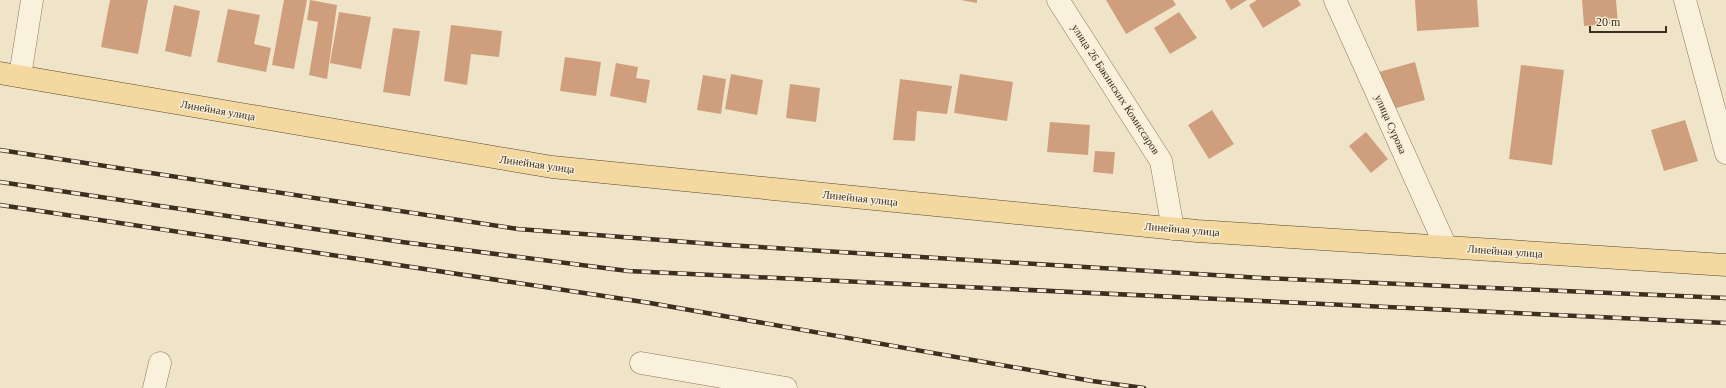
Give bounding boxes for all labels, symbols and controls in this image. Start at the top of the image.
scale bar [1590,8,1666,34]
text: 20 m [1596,15,1621,29]
street label: улица 26 Бакинских Комиссаров [1070,22,1162,156]
street label: улица Сурова [1373,93,1409,156]
street label: Линейная улица [180,98,256,123]
street label: Линейная улица [499,153,575,175]
street label: Линейная улица [822,188,898,208]
street label: Линейная улица [1144,220,1220,238]
street label: Линейная улица [1467,242,1543,260]

